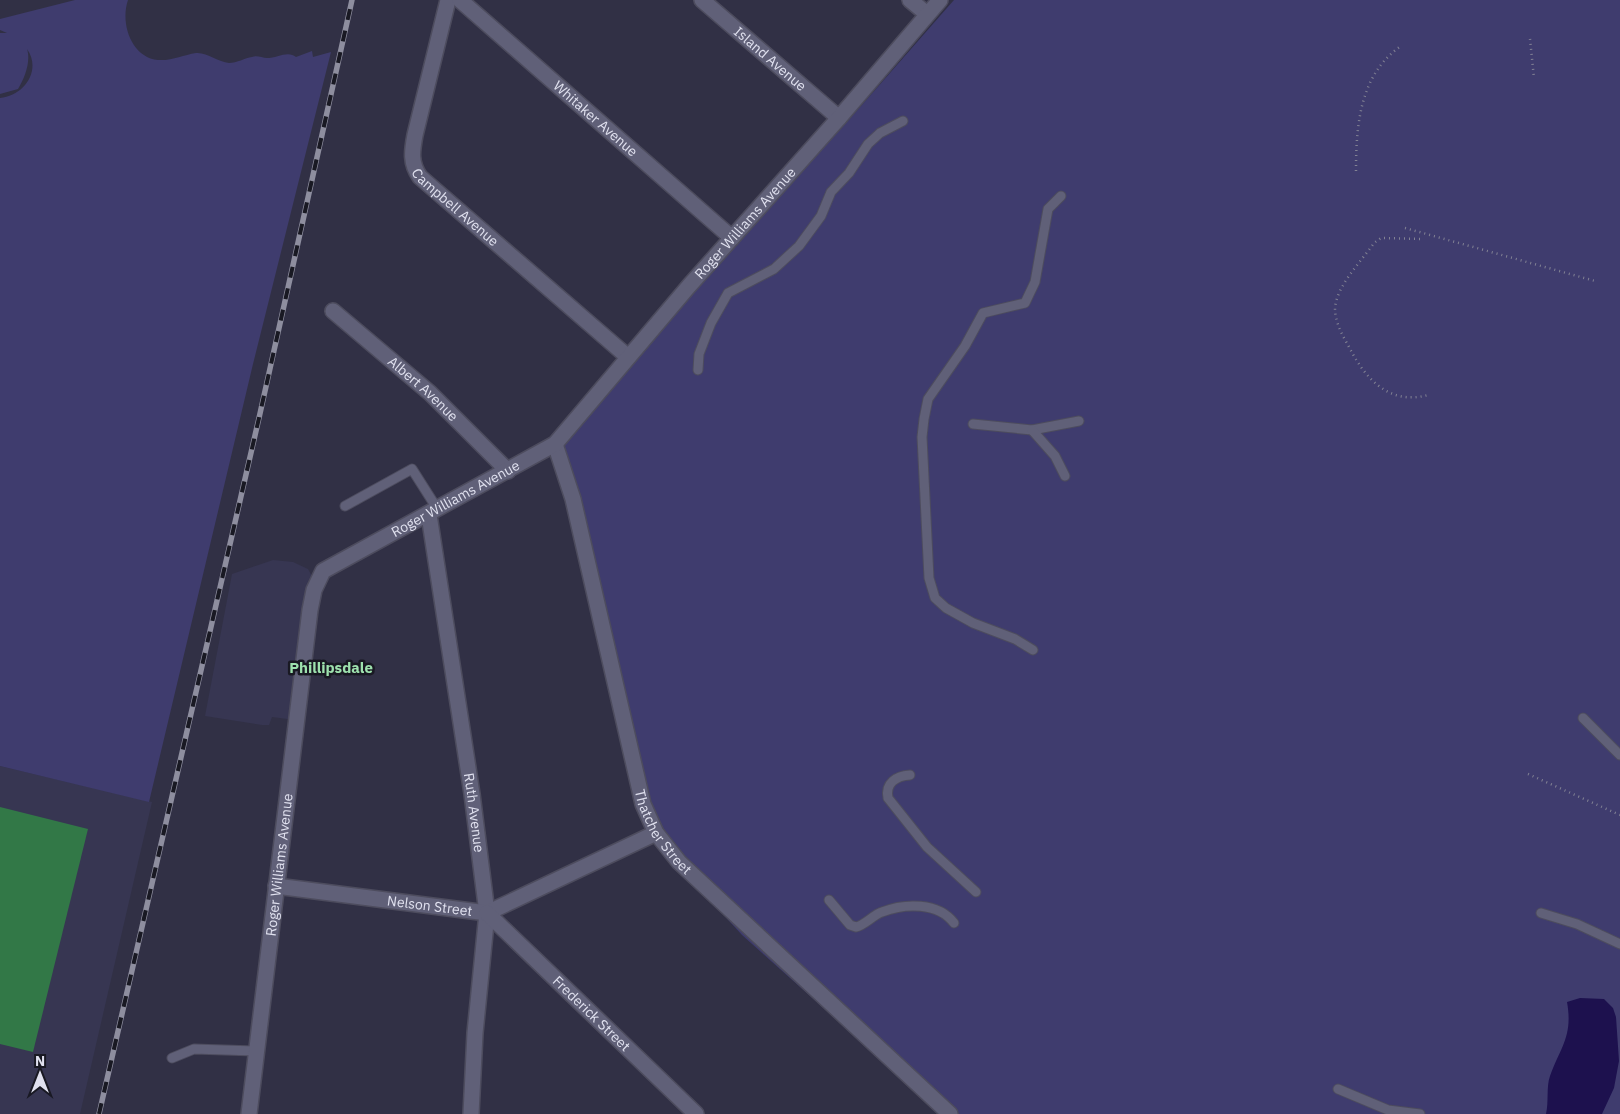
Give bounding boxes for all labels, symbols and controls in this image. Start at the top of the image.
street label: Island Avenue [730,23,810,95]
street label: Whitaker Avenue [550,77,642,161]
street label: Roger Williams Avenue [691,163,800,283]
street label: Campbell Avenue [408,165,503,250]
street label: Albert Avenue [384,352,462,425]
street label: Roger Williams Avenue [388,456,523,541]
district label: Phillipsdale [289,658,373,677]
street label: Ruth Avenue [460,772,488,854]
street label: Thatcher Street [631,788,696,878]
street label: Roger Williams Avenue [262,792,297,937]
street label: Nelson Street [386,891,474,920]
street label: Frederick Street [549,972,634,1055]
north arrow [15,1049,65,1099]
text: N [35,1052,45,1070]

